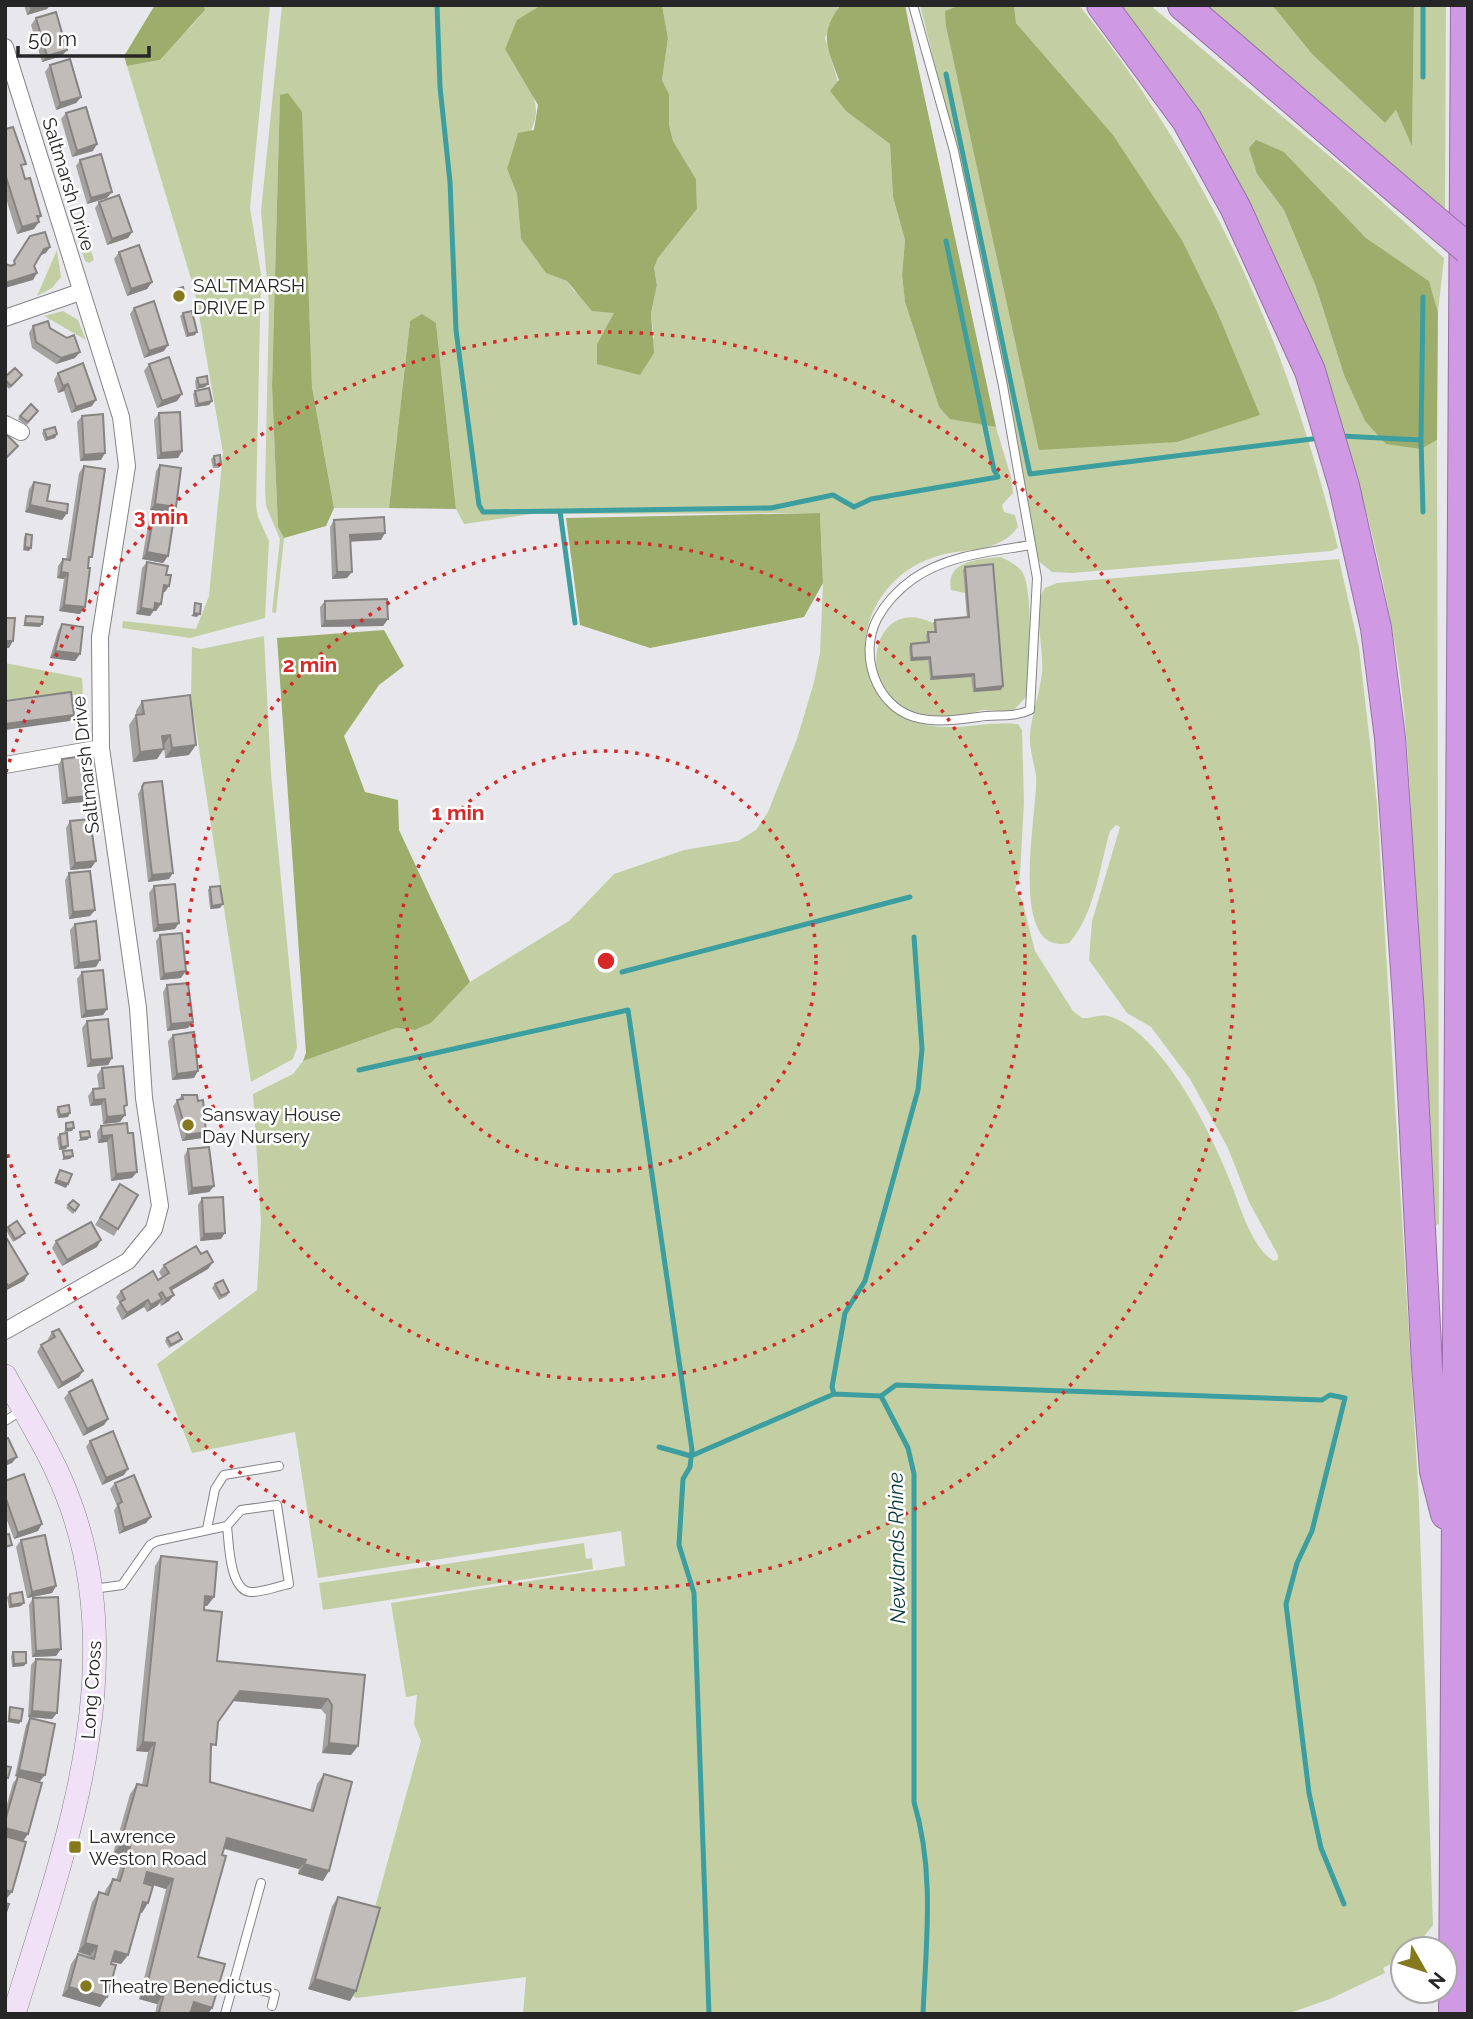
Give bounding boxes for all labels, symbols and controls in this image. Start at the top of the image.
scale bar [18,14,149,58]
text: 50 m [28,26,77,51]
street label: Saltmarsh Drive [38,115,100,253]
place label: SALTMARSH DRIVE P [193,274,305,318]
marker: SALTMARSH DRIVE P [171,288,187,304]
text: 3 min [134,504,188,529]
text: 2 min [283,652,337,677]
street label: Saltmarsh Drive [67,695,103,835]
text: 1 min [431,800,485,825]
centre of rings [594,949,618,973]
place label: Sansway House Day Nursery [202,1103,341,1147]
marker: Sansway House Day Nursery [180,1117,196,1133]
water label: Newlands Rhine [883,1472,910,1624]
street label: Long Cross [77,1640,105,1740]
place label: Lawrence Weston Road [89,1825,207,1869]
marker: Lawrence Weston Road [67,1839,83,1855]
north arrow [1389,1935,1459,2005]
text: N [1424,1968,1450,1993]
place label: Theatre Benedictus [100,1975,272,1997]
marker: Theatre Benedictus [78,1978,94,1994]

